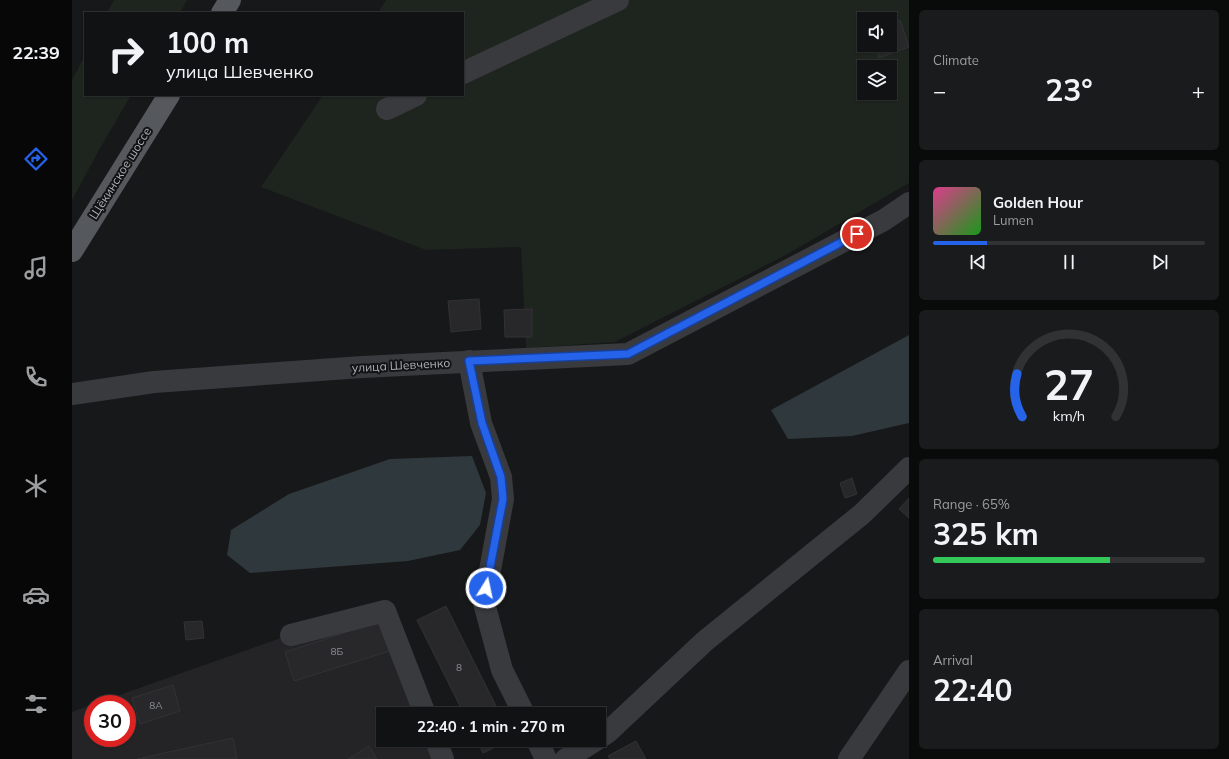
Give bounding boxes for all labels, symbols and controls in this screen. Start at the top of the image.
map controls [857,12,897,100]
button: sound [857,12,897,52]
text: 100 m [166,25,249,60]
icon: right [100,28,152,80]
text: 22:39 [12,41,60,64]
text: Climate [933,52,979,68]
text: улица Шевченко [166,60,314,83]
button: layers [857,60,897,100]
text: 23° [1045,71,1093,109]
text: − [933,77,946,105]
text: + [1192,77,1205,105]
street label: Щёкинское шоссе [86,124,155,222]
icon: directions [22,145,50,173]
text: Golden Hour [993,193,1083,212]
text: Lumen [993,212,1034,228]
pin [840,217,874,251]
icon: arrive [846,223,868,245]
icon: previous [967,251,989,273]
icon: pause [1058,251,1080,273]
icon: next [1149,251,1171,273]
icon: music [22,254,50,282]
street label: улица Шевченко [351,355,451,375]
text: 27 [1044,358,1094,410]
icon: phone [22,363,50,391]
text: km/h [1053,407,1085,425]
icon: climate [22,472,50,500]
text: Range · 65% [933,496,1010,512]
text: 325 km [933,515,1039,553]
position arrow [465,567,507,609]
icon: car [22,581,50,609]
house number: 8Б [331,645,344,658]
text: Arrival [933,652,973,668]
house number: 8 [456,661,462,674]
text: 22:40 [933,671,1012,709]
icon: filters [22,690,50,718]
speed limit sign: 30 [84,695,136,747]
house number: 8А [149,699,163,712]
text: 22:40 · 1 min · 270 m [417,717,565,736]

